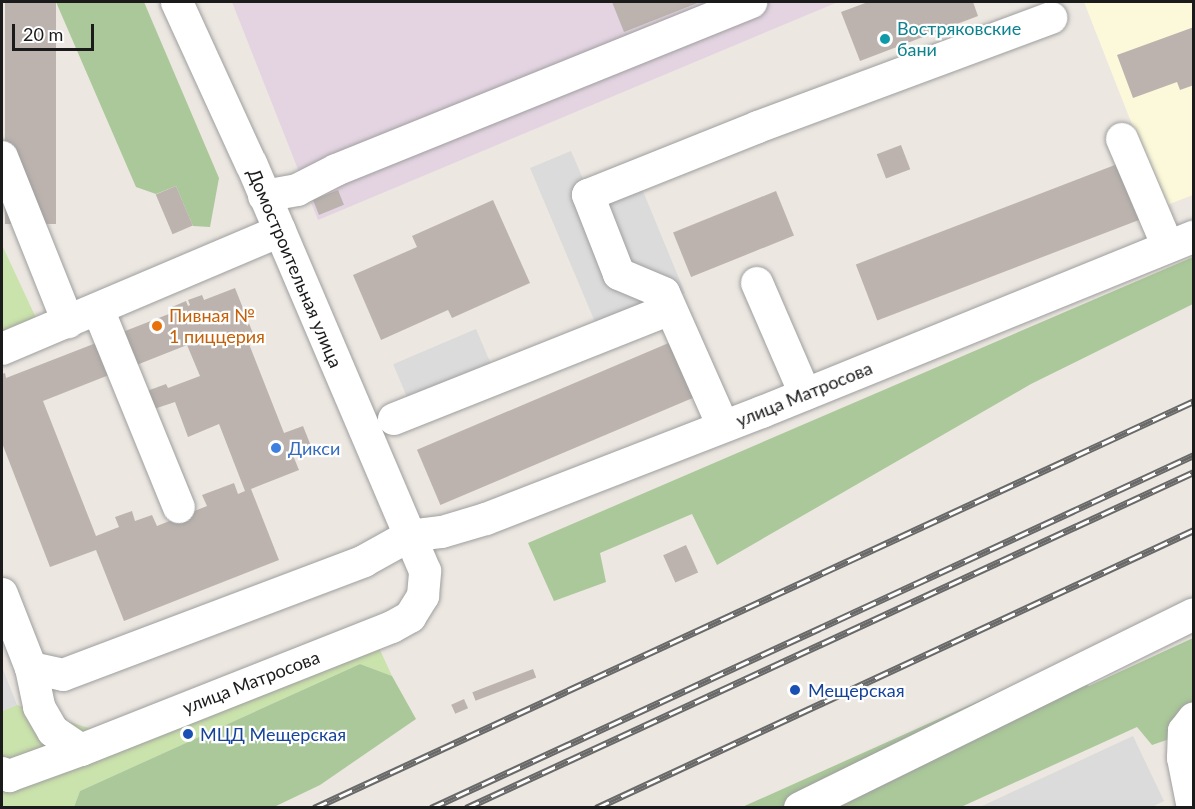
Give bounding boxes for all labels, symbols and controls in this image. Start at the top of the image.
scale bar [15,12,98,50]
place label: Востряковские бани [897,18,1021,60]
text: 20 m [23,23,63,45]
marker: Востряковские бани [878,32,892,46]
street label: Домостроительная улица [243,165,347,371]
place label: Пивная № 1 пиццерия [169,305,265,348]
marker: Пивная № 1 пиццерия [150,319,164,333]
street label: улица Матросова [733,357,875,431]
place label: Дикси [288,437,340,459]
marker: Дикси [269,441,283,455]
street label: улица Матросова [180,646,322,718]
place label: Мещерская [808,679,905,701]
marker: Мещерская [786,681,804,699]
place label: МЦД Мещерская [200,723,346,745]
marker: МЦД Мещерская [181,727,195,741]

